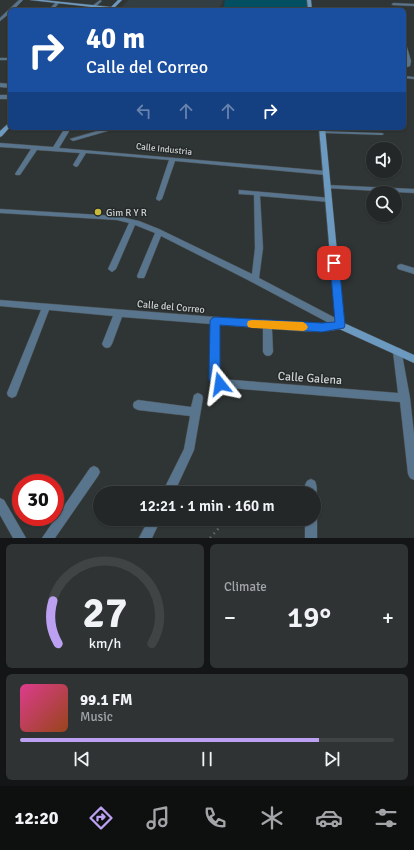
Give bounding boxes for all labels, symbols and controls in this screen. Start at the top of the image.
text: 40 m [86,22,145,56]
icon: right [20,24,72,76]
text: Calle del Correo [86,56,208,78]
icon: left [133,100,155,122]
icon: ahead [175,100,197,122]
icon: ahead [217,100,239,122]
icon: right [259,100,281,122]
street label: Calle Industria [135,141,193,158]
map controls [366,142,402,222]
button: sound [366,142,402,178]
button: search [366,186,402,222]
marker: Gim R Y R [93,207,103,217]
place label: Gim R Y R [106,207,147,219]
pin [317,246,351,280]
icon: arrive [323,252,345,274]
street label: Calle del Correo [137,298,205,316]
position arrow [199,363,241,405]
street label: Calle Galena [277,369,343,388]
speed limit sign: 30 [12,474,64,526]
text: 12:21 · 1 min · 160 m [140,497,274,515]
text: Climate [224,579,267,595]
text: 27 [83,588,127,639]
text: 19° [287,599,331,636]
text: − [224,604,236,631]
text: + [382,604,394,631]
text: km/h [89,635,121,652]
text: 99.1 FM [80,691,132,709]
text: Music [80,709,113,725]
icon: previous [71,748,93,770]
icon: pause [196,748,218,770]
icon: next [321,748,343,770]
icon: directions [87,804,115,832]
icon: music [144,804,172,832]
icon: phone [201,804,229,832]
icon: climate [258,804,286,832]
icon: car [315,804,343,832]
icon: filters [372,804,400,832]
text: 12:20 [14,807,59,829]

